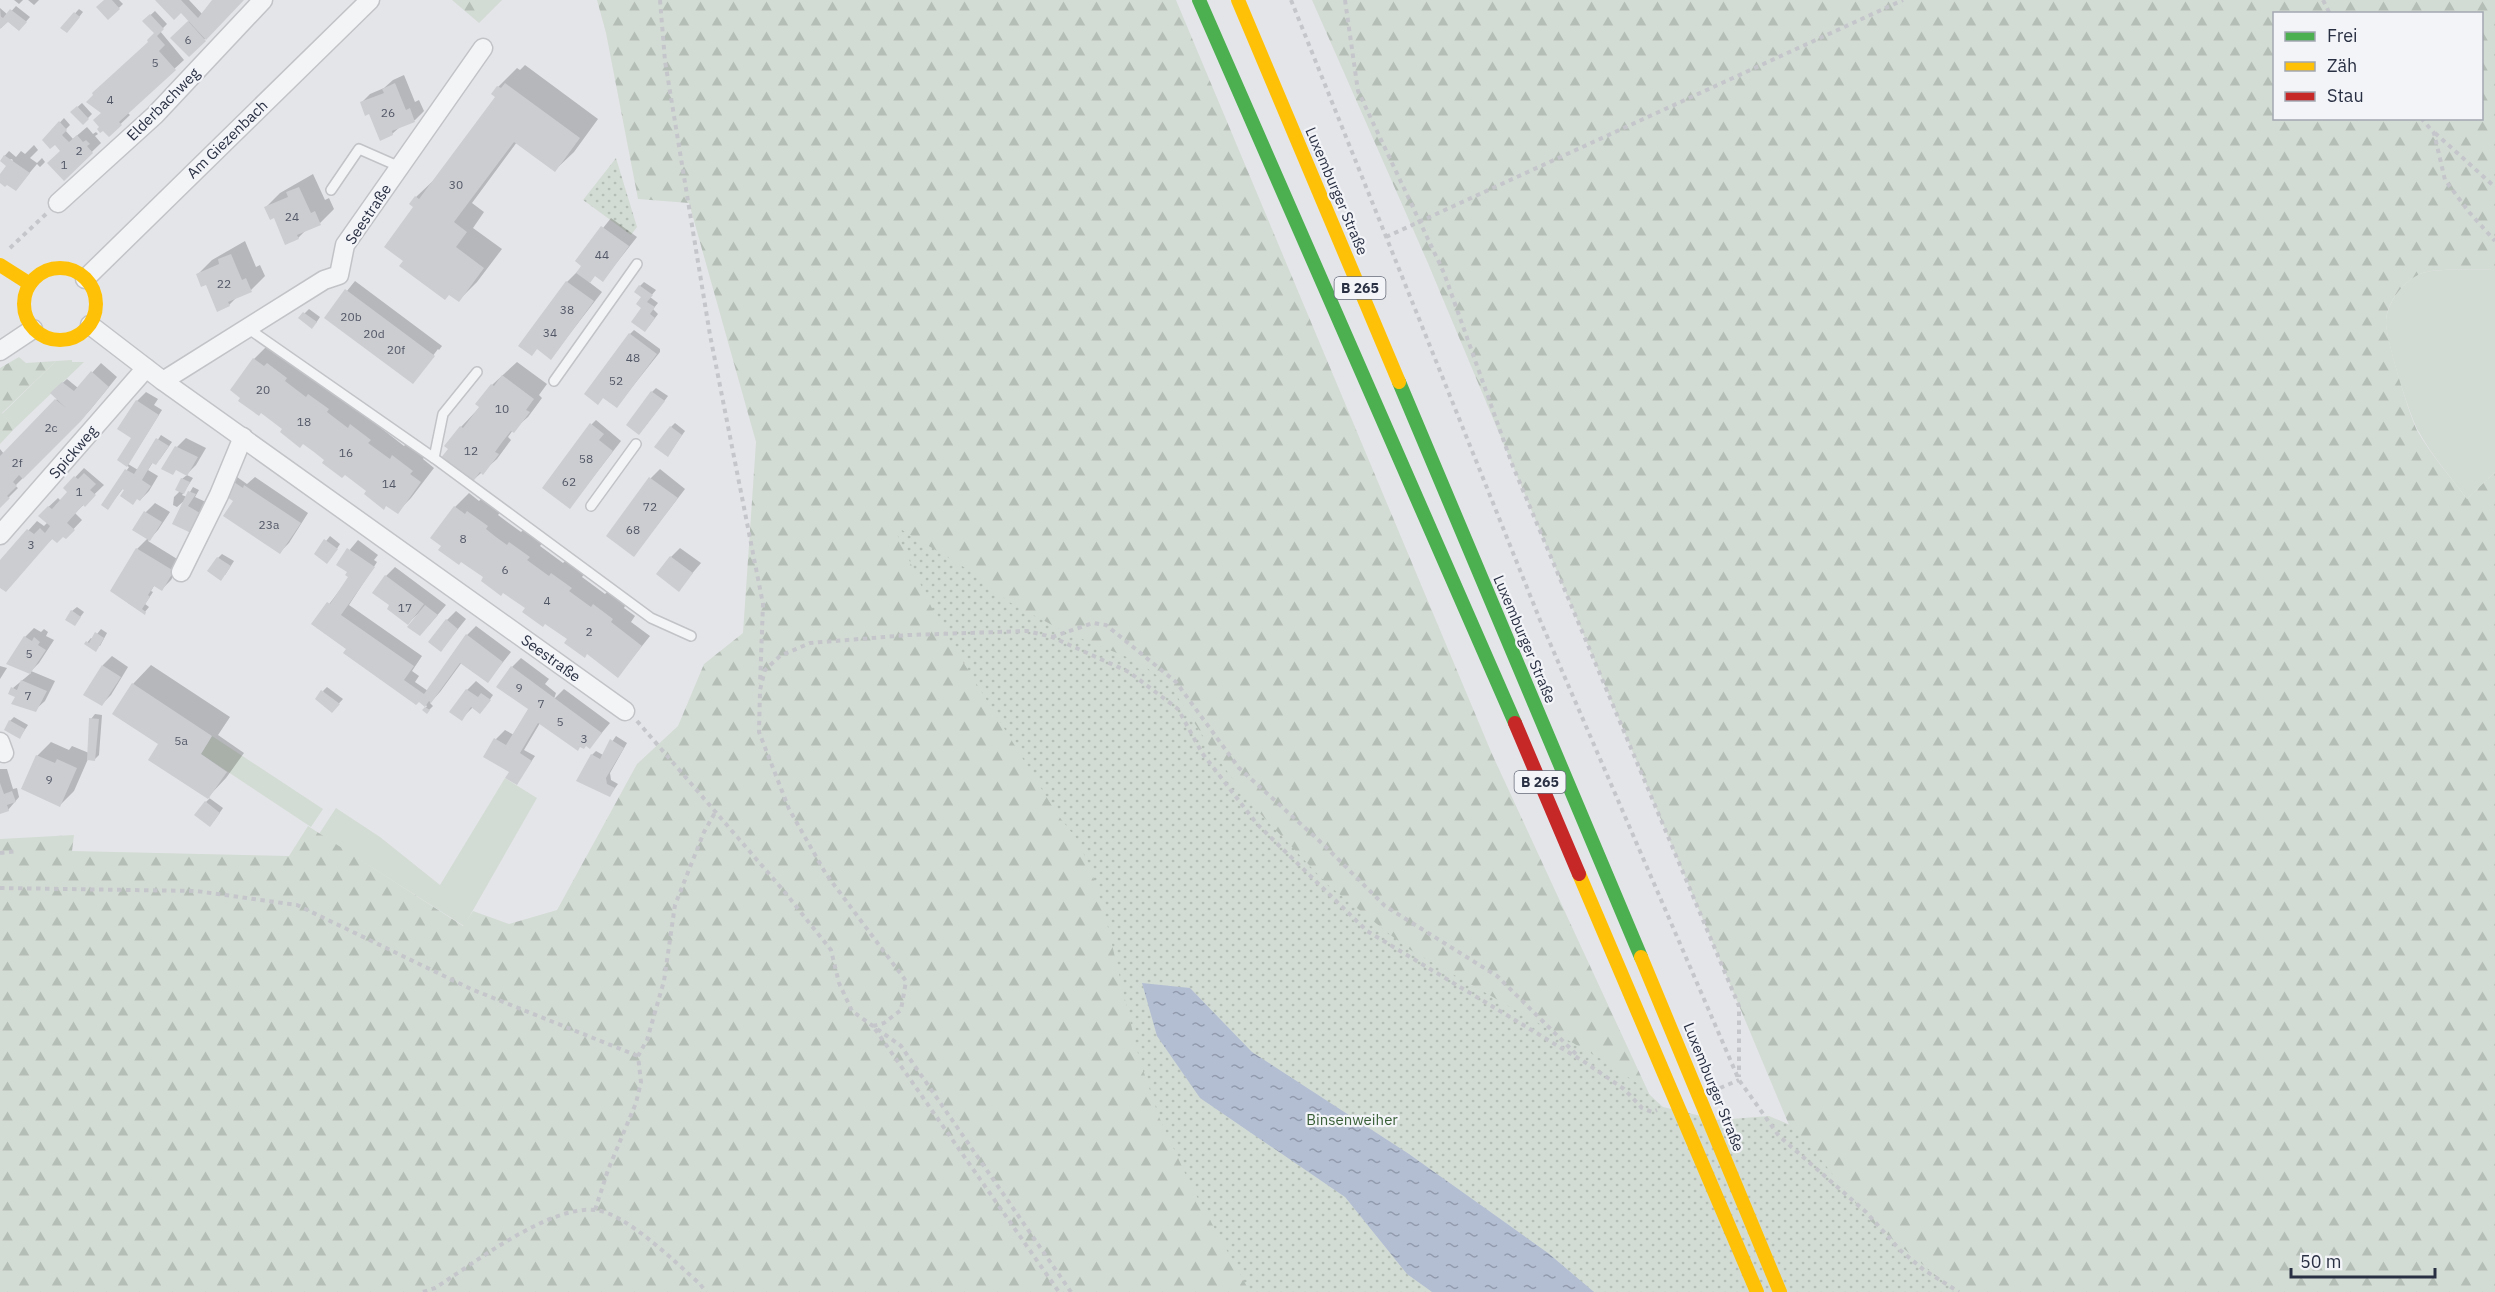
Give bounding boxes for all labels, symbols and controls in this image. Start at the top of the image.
legend [2273,12,2483,120]
text: Frei [2327,24,2358,47]
house number: 6 [184,32,192,47]
text: Zäh [2327,54,2357,77]
house number: 5 [151,55,159,70]
street label: Elderbachweg [122,63,204,145]
text: Stau [2327,84,2364,107]
house number: 4 [106,92,114,107]
street label: Am Giezenbach [183,96,271,182]
house number: 26 [381,105,395,120]
street label: Luxemburger Straße [1301,124,1373,258]
house number: 2 [75,143,83,158]
house number: 1 [60,157,68,172]
house number: 30 [449,177,463,192]
street label: Seestraße [341,180,395,248]
house number: 24 [285,209,299,224]
house number: 44 [595,247,609,262]
house number: 22 [217,276,231,291]
road number: B 265 [1334,277,1386,299]
house number: 38 [560,302,574,317]
house number: 20b [340,309,362,324]
house number: 34 [543,325,557,340]
house number: 20d [363,326,385,341]
house number: 20f [387,342,405,357]
house number: 48 [626,350,640,365]
house number: 52 [609,373,623,388]
house number: 20 [256,382,270,397]
house number: 10 [495,401,509,416]
house number: 18 [297,414,311,429]
house number: 2c [44,420,58,435]
street label: Spickweg [45,421,101,482]
house number: 12 [464,443,478,458]
house number: 16 [339,445,353,460]
house number: 58 [579,451,593,466]
house number: 2f [11,455,23,470]
house number: 62 [562,474,576,489]
house number: 14 [382,476,396,491]
house number: 1 [75,484,83,499]
house number: 72 [643,499,657,514]
house number: 23a [259,517,280,532]
house number: 68 [626,522,640,537]
house number: 8 [459,531,467,546]
house number: 3 [27,537,35,552]
house number: 6 [501,562,509,577]
street label: Luxemburger Straße [1489,572,1561,706]
house number: 4 [543,593,551,608]
house number: 17 [398,600,412,615]
house number: 2 [585,624,593,639]
street label: Seestraße [518,630,584,686]
house number: 5 [25,646,33,661]
house number: 9 [515,680,523,695]
house number: 7 [24,688,32,703]
house number: 7 [537,696,545,711]
house number: 5 [556,714,564,729]
house number: 3 [580,731,588,746]
house number: 5a [174,733,188,748]
road number: B 265 [1514,771,1566,793]
house number: 9 [45,772,53,787]
street label: Luxemburger Straße [1679,1020,1749,1154]
park label: Binsenweiher [1306,1110,1398,1129]
scale bar [2291,1241,2435,1279]
text: 50 m [2300,1250,2342,1273]

